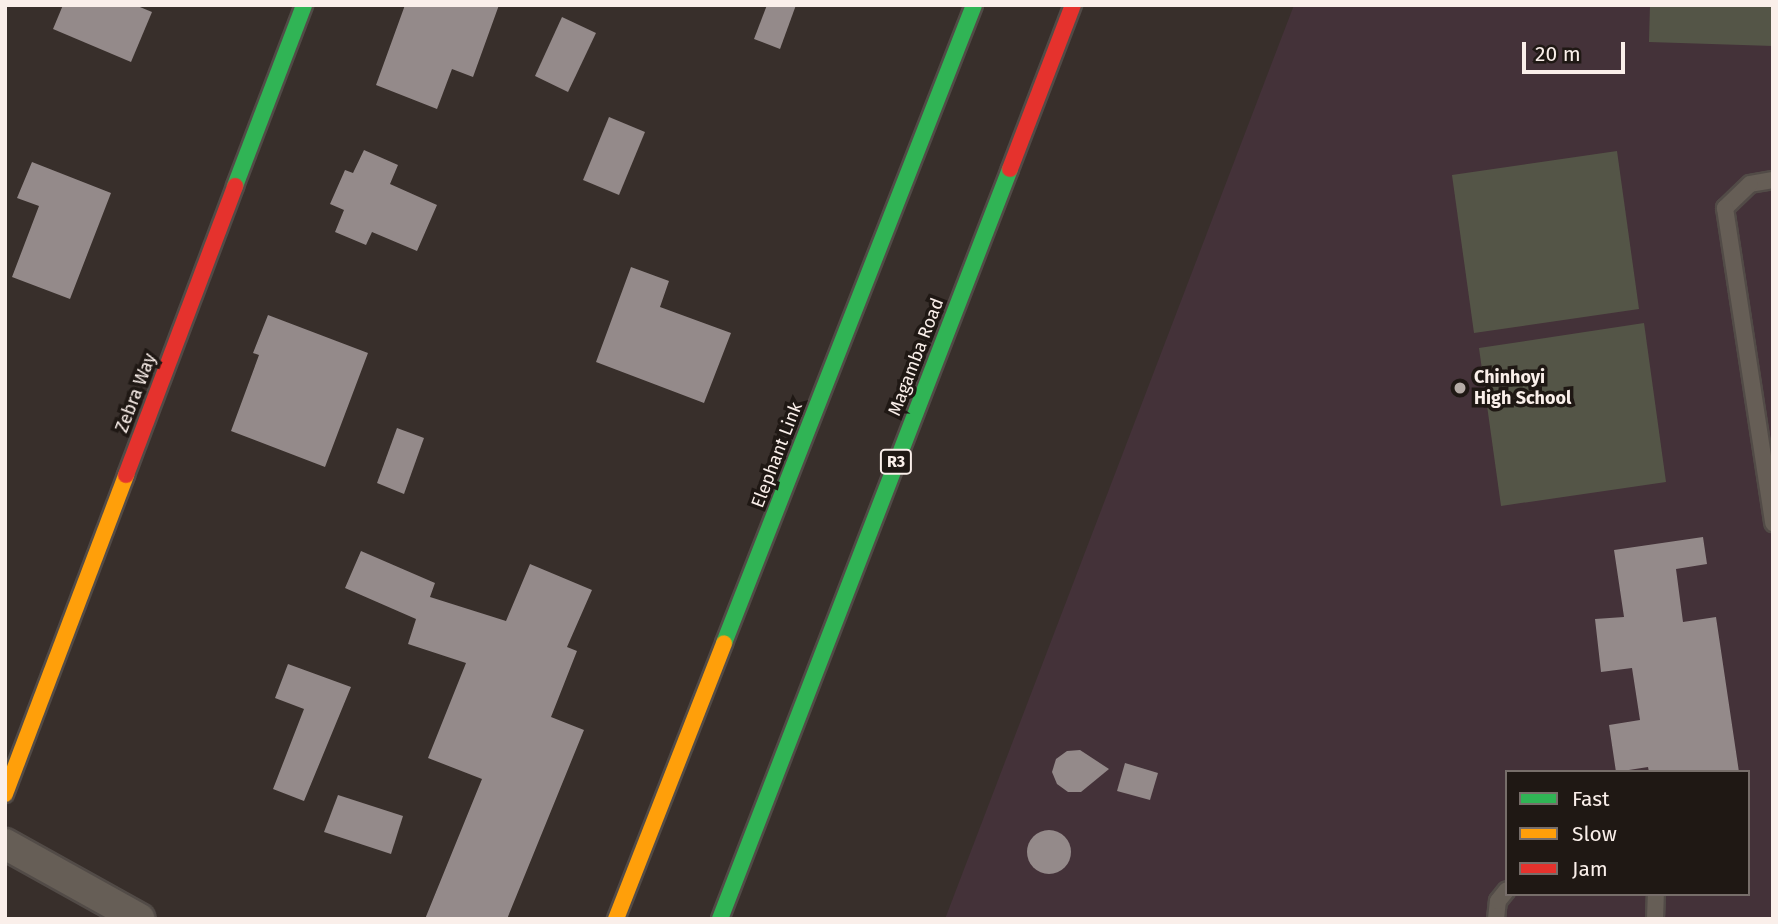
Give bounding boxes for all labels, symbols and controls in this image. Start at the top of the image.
scale bar [1526,28,1629,72]
text: 20 m [1535,41,1581,67]
street label: Magamba Road [884,295,948,419]
street label: Zebra Way [111,350,161,436]
place label: Chinhoyi High School [1474,367,1571,410]
marker: Chinhoyi High School [1452,380,1468,396]
street label: Elephant Link [747,399,807,511]
road number: R3 [878,449,914,475]
legend [1505,770,1750,896]
text: Fast [1572,786,1610,812]
text: Slow [1572,821,1617,847]
text: Jam [1572,856,1608,882]

